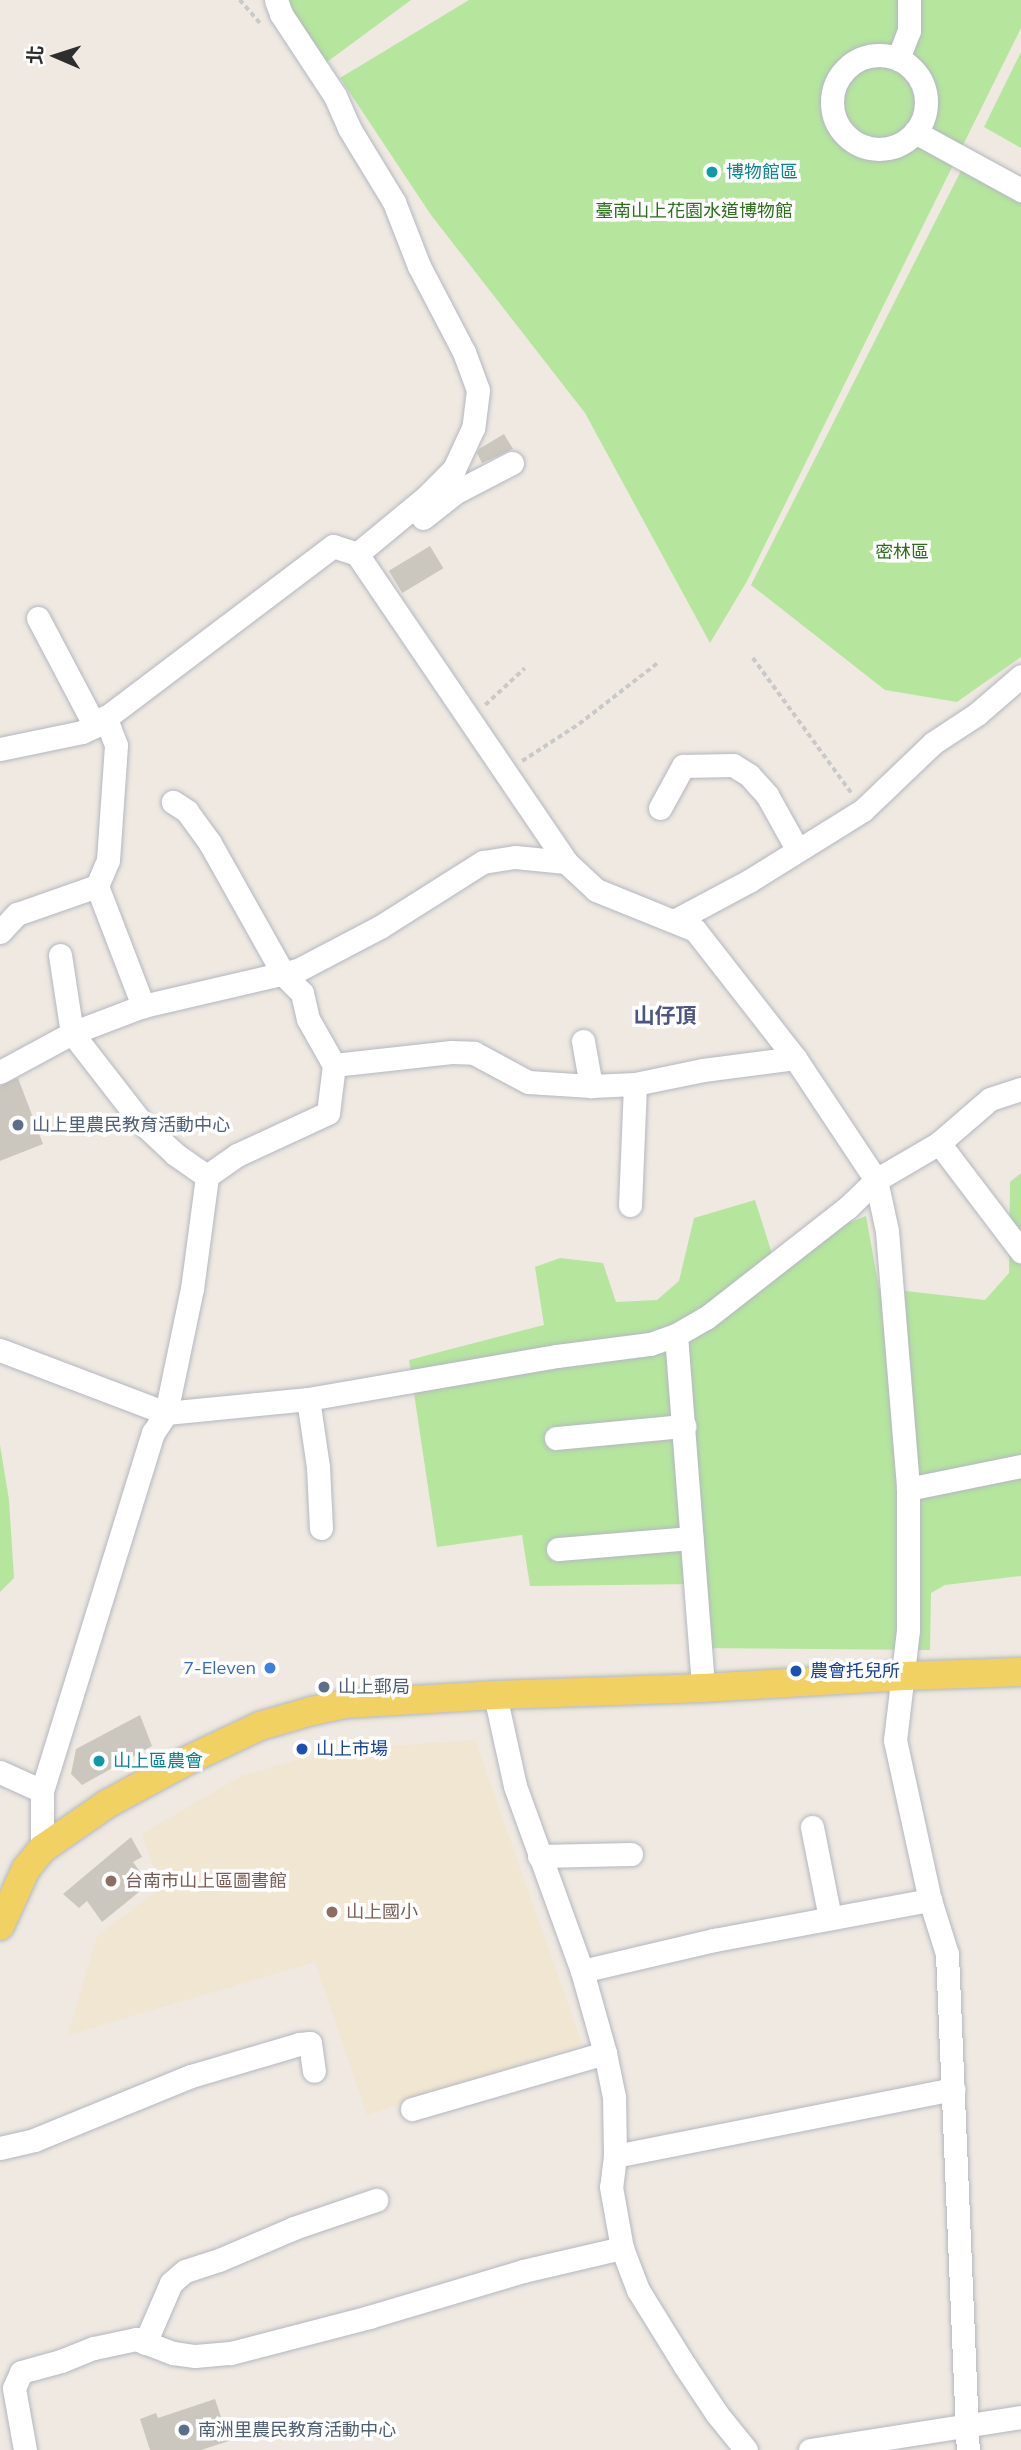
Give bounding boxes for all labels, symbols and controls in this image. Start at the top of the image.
north arrow [21,21,91,91]
text: 北 [23,45,48,65]
place label: 博物館區 [726,161,798,183]
marker: 博物館區 [704,164,720,180]
park label: 臺南山上花園水道博物館 [595,200,793,222]
park label: 密林區 [875,541,929,563]
district label: 山仔頂 [634,1002,696,1028]
place label: 山上里農民教育活動中心 [32,1114,230,1136]
marker: 山上里農民教育活動中心 [10,1117,26,1133]
place label: 7-Eleven [183,1657,256,1679]
marker: 7-Eleven [262,1660,278,1676]
place label: 農會托兒所 [810,1660,900,1682]
marker: 農會托兒所 [788,1663,804,1679]
place label: 山上郵局 [338,1676,410,1698]
marker: 山上郵局 [316,1679,332,1695]
place label: 山上市場 [316,1738,388,1760]
marker: 山上市場 [294,1741,310,1757]
place label: 山上區農會 [113,1750,203,1772]
marker: 山上區農會 [91,1753,107,1769]
place label: 台南市山上區圖書館 [125,1870,287,1892]
marker: 台南市山上區圖書館 [103,1873,119,1889]
place label: 山上國小 [346,1901,418,1923]
marker: 山上國小 [324,1904,340,1920]
place label: 南洲里農民教育活動中心 [198,2419,396,2441]
marker: 南洲里農民教育活動中心 [176,2422,192,2438]

